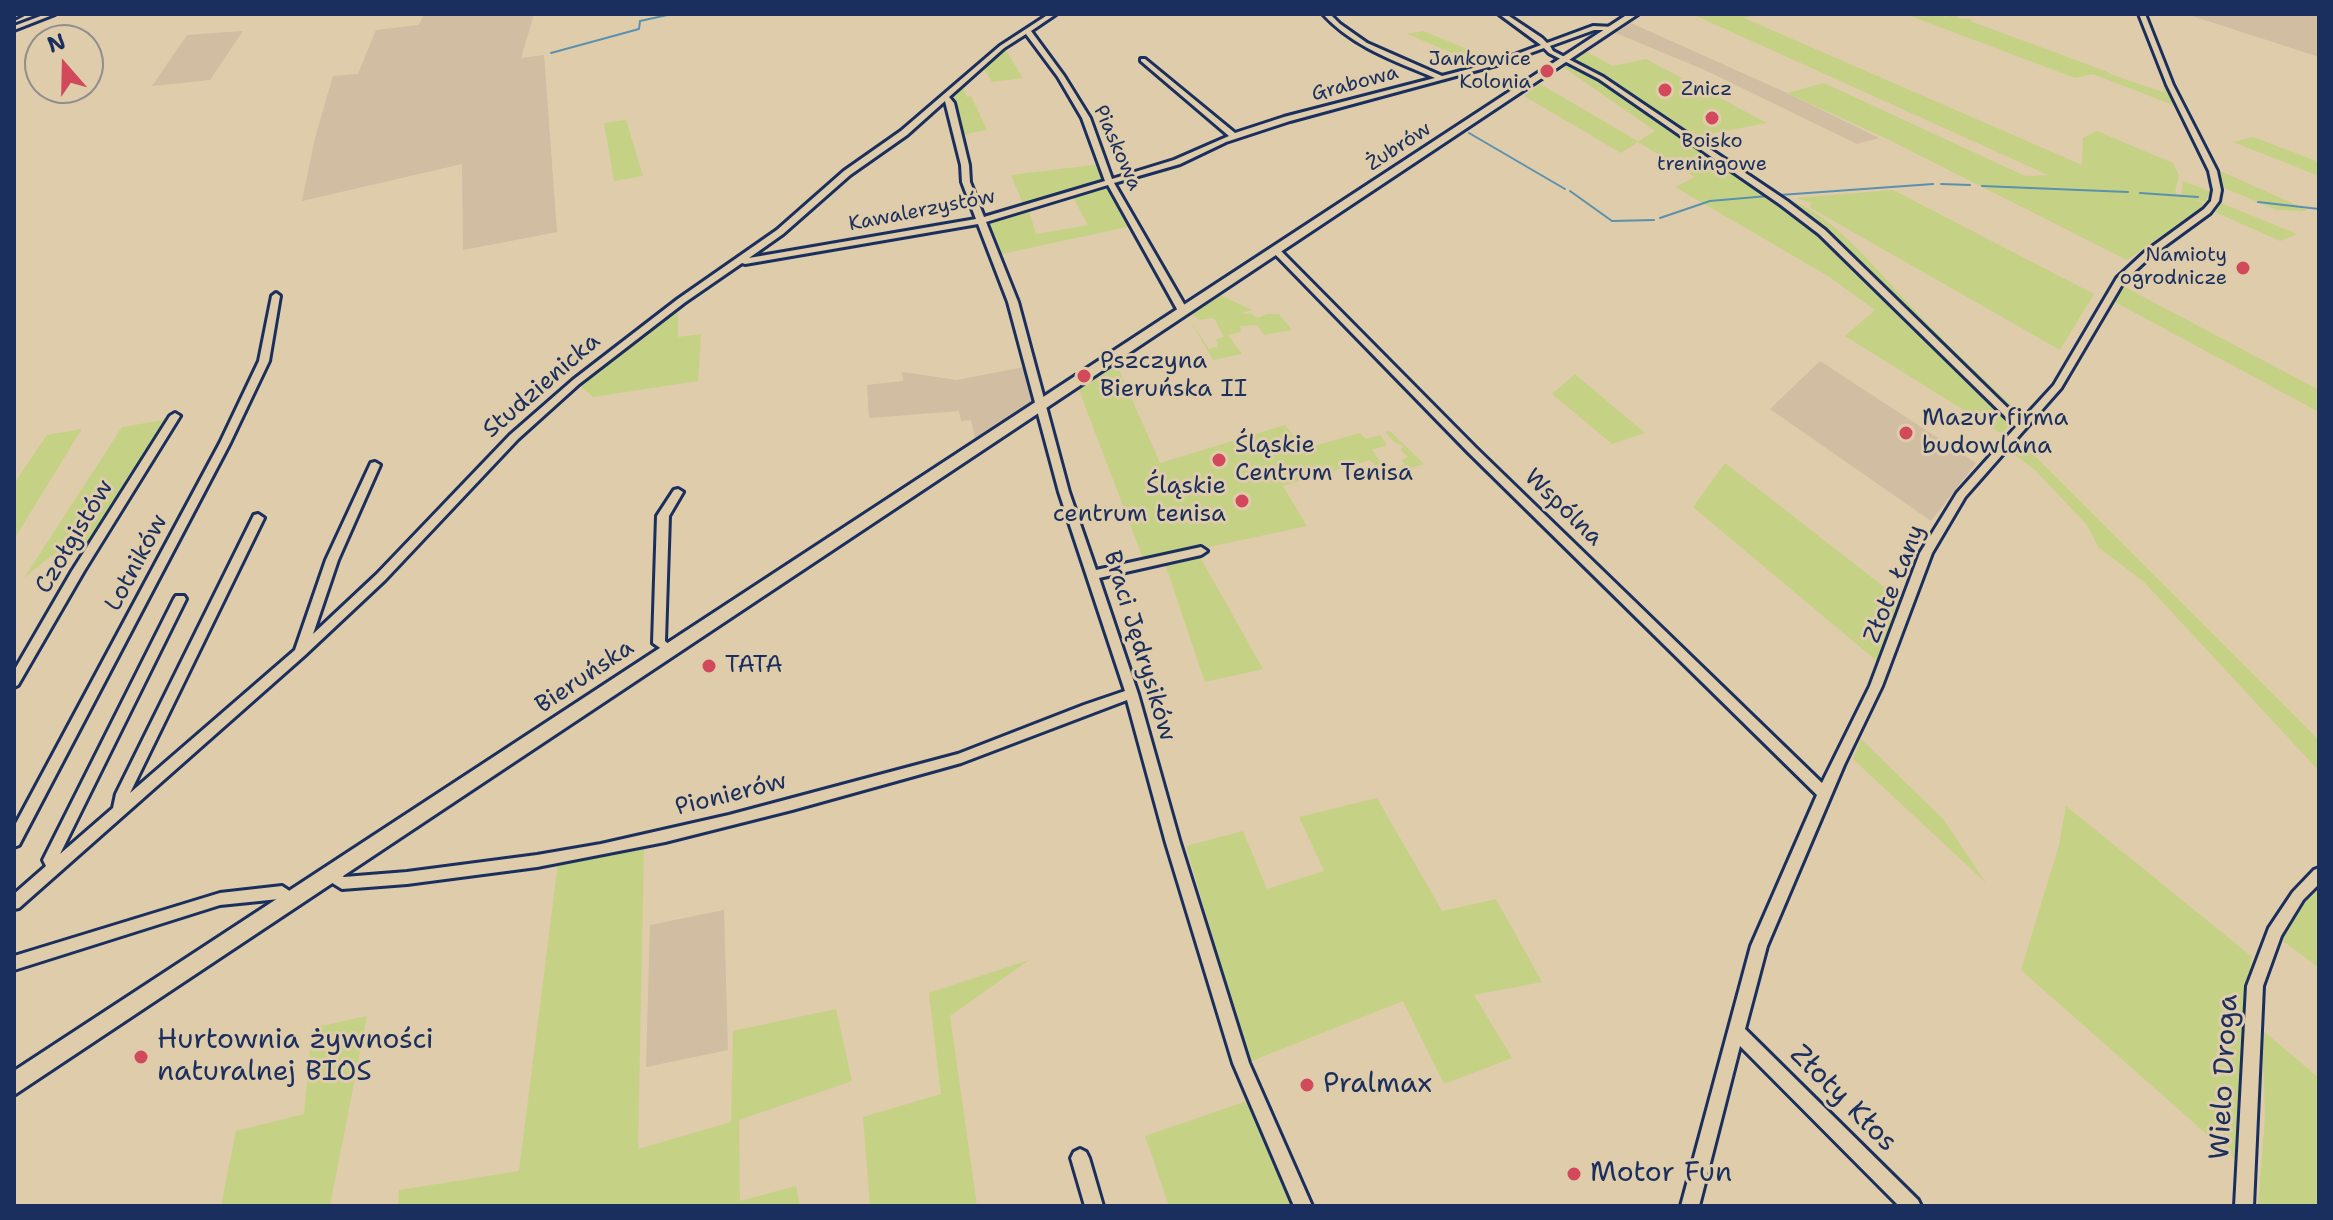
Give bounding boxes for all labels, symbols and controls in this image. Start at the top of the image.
north arrow [24,24,104,104]
text: N [43,26,69,59]
place label: Jankowice Kolonia [1428,48,1531,95]
street label: Grabowa [1309,61,1401,107]
marker: Jankowice Kolonia [1538,62,1556,80]
place label: Znicz [1681,78,1732,102]
marker: Znicz [1656,81,1674,99]
street label: Piaskowa [1088,102,1146,194]
marker: Boisko treningowe [1703,109,1721,127]
street label: Żubrów [1362,117,1436,177]
place label: Boisko treningowe [1657,130,1767,177]
street label: Kawalerzystów [847,185,997,237]
place label: Namioty ogrodnicze [2120,244,2227,291]
marker: Namioty ogrodnicze [2234,259,2252,277]
street label: Studzienicka [477,327,607,445]
place label: Pszczyna Bieruńska II [1100,348,1247,404]
marker: Pszczyna Bieruńska II [1075,367,1093,385]
place label: Mazur firma budowlana [1922,405,2068,461]
marker: Mazur firma budowlana [1897,424,1915,442]
place label: Śląskie Centrum Tenisa [1235,432,1413,488]
marker: Śląskie Centrum Tenisa [1210,451,1228,469]
street label: Wspólna [1518,463,1608,553]
place label: Śląskie centrum tenisa [1053,473,1226,529]
street label: Czołgistów [30,475,120,599]
marker: Śląskie centrum tenisa [1233,492,1251,510]
street label: Lotników [99,510,175,616]
street label: Złote Łany [1858,521,1932,647]
street label: Braci Jędrysików [1096,548,1182,744]
street label: Bieruńska [530,634,640,720]
place label: TATA [725,652,783,680]
marker: TATA [700,657,718,675]
street label: Pionierów [672,767,790,823]
street label: Wielo Droga [2204,993,2246,1161]
place label: Hurtownia żywności naturalnej BIOS [157,1024,434,1090]
street label: Złoty Kłos [1782,1038,1904,1160]
marker: Hurtownia żywności naturalnej BIOS [132,1048,150,1066]
place label: Pralmax [1323,1068,1432,1102]
marker: Pralmax [1298,1076,1316,1094]
place label: Motor Fun [1590,1157,1732,1191]
marker: Motor Fun [1565,1165,1583,1183]

